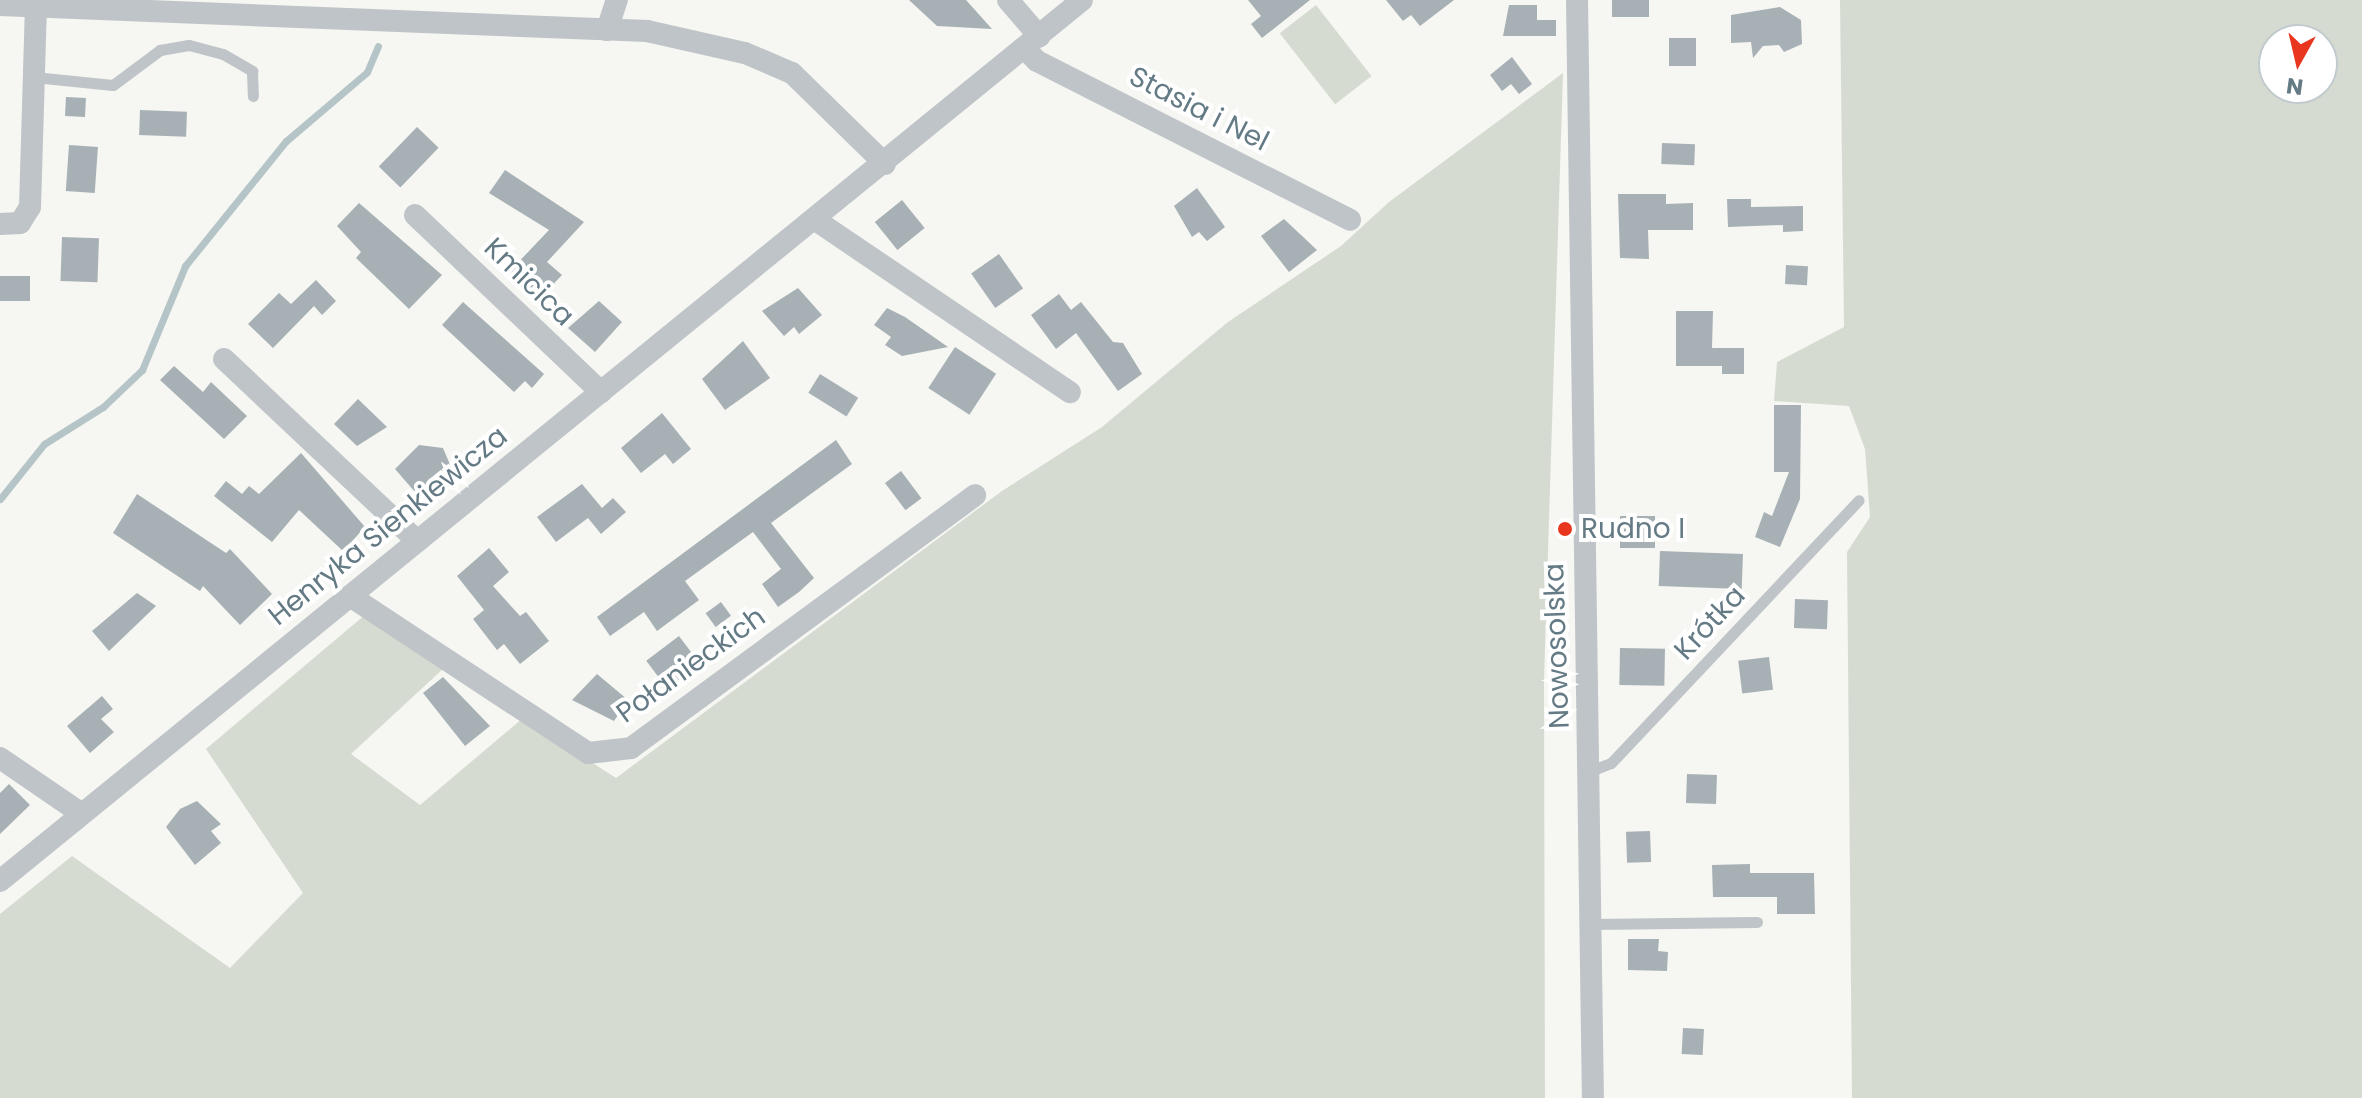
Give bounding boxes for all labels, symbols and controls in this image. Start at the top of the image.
north arrow [2258,24,2338,104]
street label: Stasia i Nel [1124,60,1274,158]
text: N [2285,70,2305,103]
street label: Kmicica [477,231,581,333]
street label: Henryka Sienkiewicza [262,419,514,633]
place label: Rudno I [1581,512,1685,546]
marker: Rudno I [1556,520,1574,538]
street label: Nowosolska [1537,563,1577,729]
street label: Krótka [1667,579,1753,667]
street label: Połanieckich [610,600,772,730]

